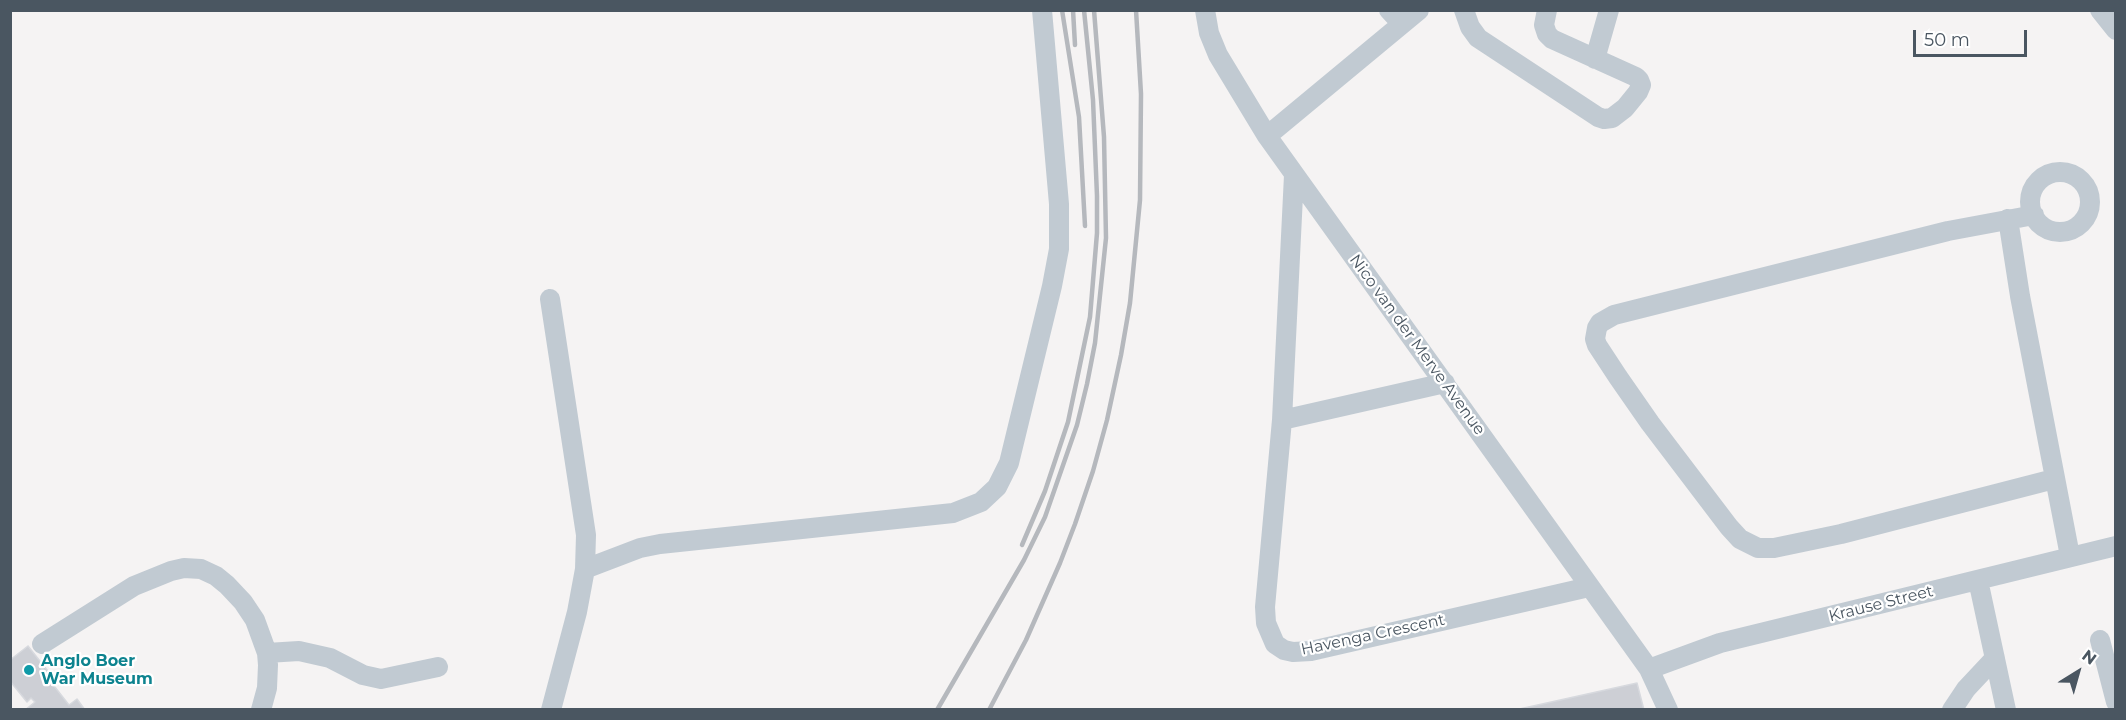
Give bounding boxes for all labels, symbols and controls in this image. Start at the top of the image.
scale bar [1916,18,2030,56]
text: 50 m [1924,29,1970,51]
street label: Nico van der Merve Avenue [1345,251,1489,439]
street label: Krause Street [1827,582,1935,626]
street label: Havenga Crescent [1299,610,1447,660]
north arrow [2048,642,2108,702]
text: N [2078,646,2100,669]
place label: Anglo Boer War Museum [41,651,153,689]
marker: Anglo Boer War Museum [22,663,36,677]

